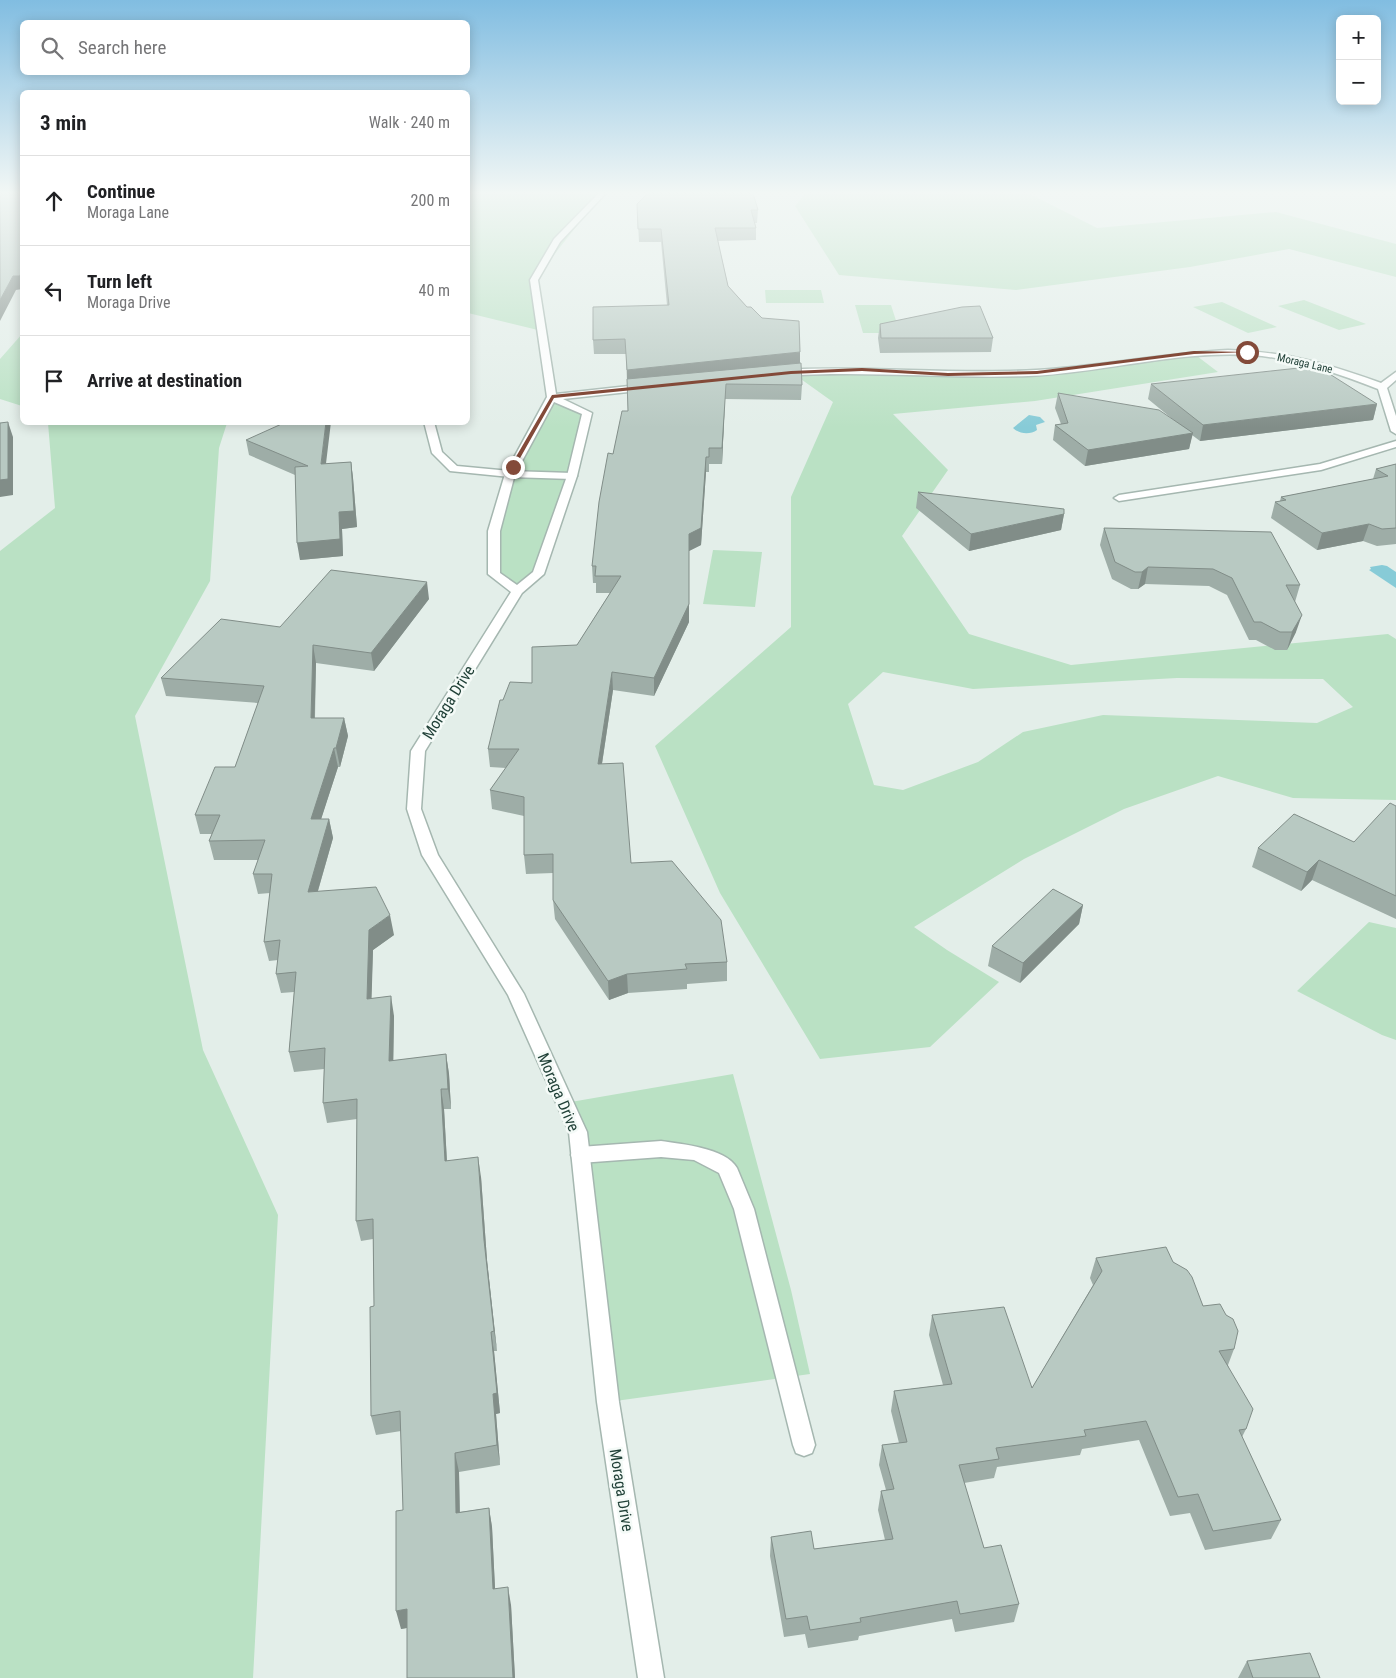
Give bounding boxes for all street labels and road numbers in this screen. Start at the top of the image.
street label: Moraga Lane [1276,351,1334,376]
street label: Moraga Drive [418,662,479,743]
street label: Moraga Drive [533,1050,584,1134]
street label: Moraga Drive [606,1447,637,1533]

